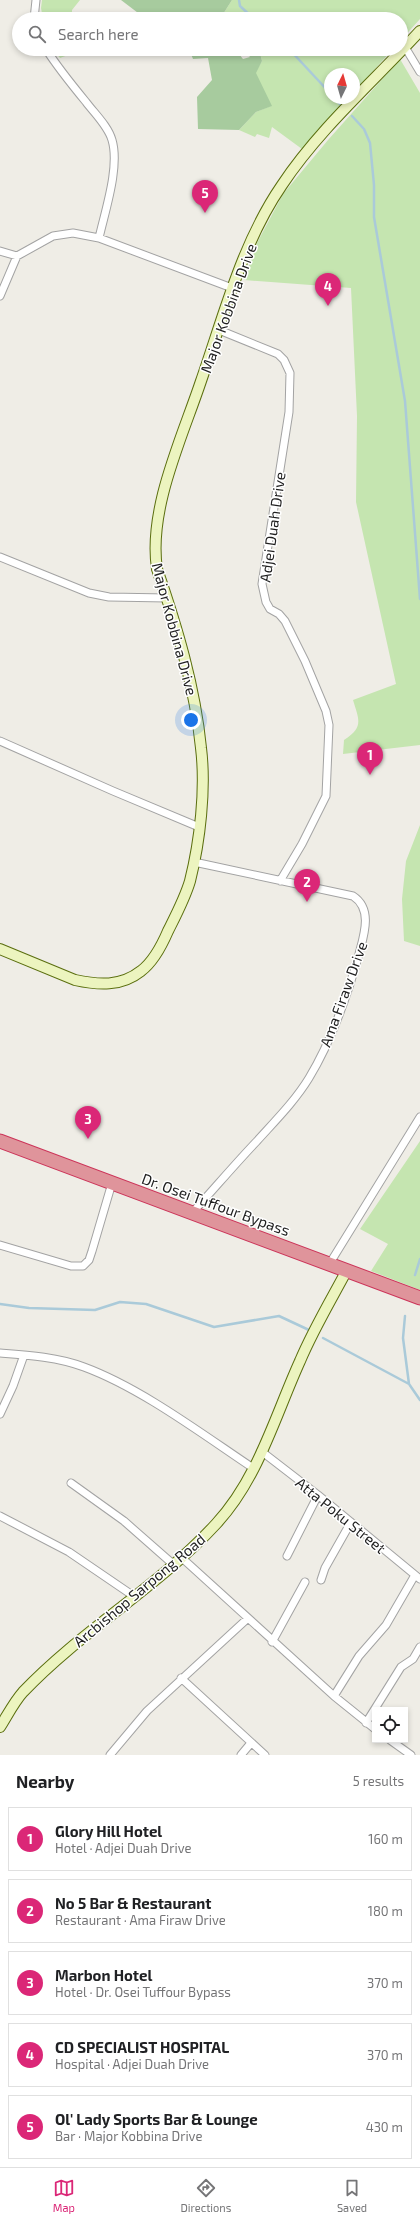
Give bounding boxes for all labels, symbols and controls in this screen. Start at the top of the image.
search box [12,12,408,56]
icon: search [26,23,48,45]
text: Search here [58,25,139,43]
north arrow [324,68,360,104]
pin: 5 [192,180,218,213]
street label: Major Kobbina Drive [196,241,261,376]
pin: 4 [315,273,341,306]
street label: Adjei Duah Drive [255,471,290,583]
street label: Major Kobbina Drive [148,561,201,698]
your location [181,710,201,730]
pin: 1 [357,742,383,775]
pin: 2 [294,869,320,902]
street label: Ama Firaw Drive [316,939,370,1049]
pin: 3 [75,1106,101,1139]
street label: Dr. Osei Tuffour Bypass [139,1169,293,1239]
street label: Atta Poku Street [292,1473,390,1557]
street label: Arcbishop Sarpong Road [69,1530,209,1650]
map controls [372,1707,408,1743]
button: locate [372,1707,408,1743]
text: Nearby [16,1771,74,1791]
text: 5 results [353,1773,404,1789]
text: Glory Hill Hotel [55,1822,162,1840]
text: 1 [27,1831,33,1847]
text: 160 m [368,1831,403,1847]
text: Hotel · Adjei Duah Drive [55,1840,191,1856]
text: No 5 Bar & Restaurant [55,1894,211,1912]
text: 2 [26,1903,34,1919]
text: 180 m [368,1903,403,1919]
text: Restaurant · Ama Firaw Drive [55,1912,226,1928]
text: Marbon Hotel [55,1966,152,1984]
text: 3 [26,1975,34,1991]
text: 370 m [367,1975,403,1991]
text: Hotel · Dr. Osei Tuffour Bypass [55,1984,231,2000]
text: CD SPECIALIST HOSPITAL [55,2038,229,2056]
text: 4 [26,2047,34,2063]
text: 370 m [367,2047,403,2063]
text: Hospital · Adjei Duah Drive [55,2056,209,2072]
text: Ol' Lady Sports Bar & Lounge [55,2110,258,2128]
text: 5 [26,2119,34,2135]
text: 430 m [366,2119,403,2135]
text: Bar · Major Kobbina Drive [55,2128,202,2144]
tab: Map [53,2177,75,2214]
tab: Directions [181,2177,231,2214]
tab: Saved [337,2177,367,2214]

